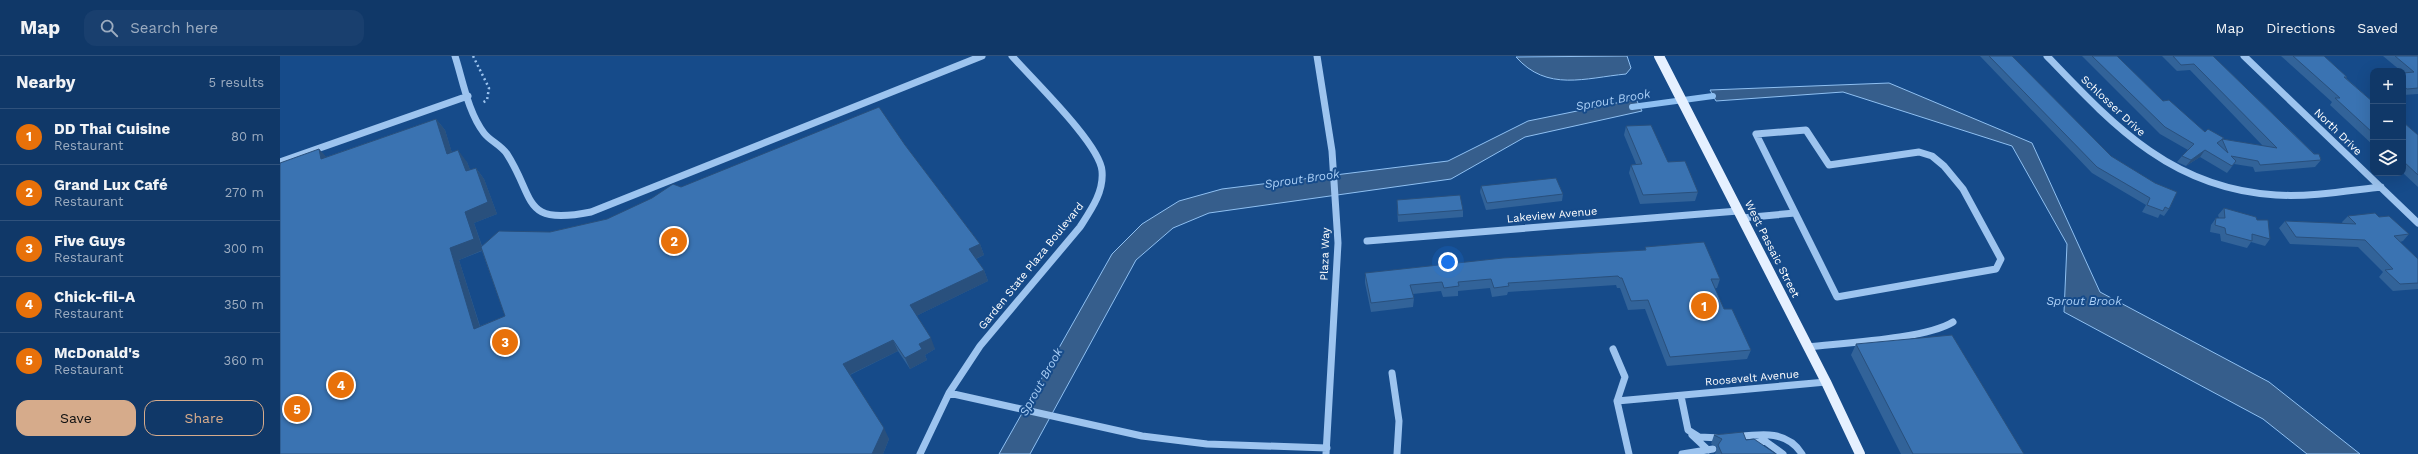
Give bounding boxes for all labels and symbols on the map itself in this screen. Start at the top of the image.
street label: Schlosser Drive [2078,73,2148,139]
water label: Sprout Brook [1575,86,1652,113]
street label: North Drive [2311,106,2365,158]
water label: Sprout Brook [1264,167,1341,191]
street label: West Passaic Street [1742,198,1802,300]
street label: Garden State Plaza Boulevard [976,200,1086,332]
street label: Lakeview Avenue [1506,205,1598,225]
pin: 2 [661,226,687,256]
street label: Plaza Way [1318,227,1332,281]
your location [1438,252,1458,272]
pin: 1 [1691,291,1717,321]
water label: Sprout Brook [2046,294,2122,308]
pin: 3 [492,327,518,357]
water label: Sprout Brook [1017,345,1066,418]
street label: Roosevelt Avenue [1704,367,1800,389]
pin: 4 [328,370,354,400]
pin: 5 [284,394,310,424]

